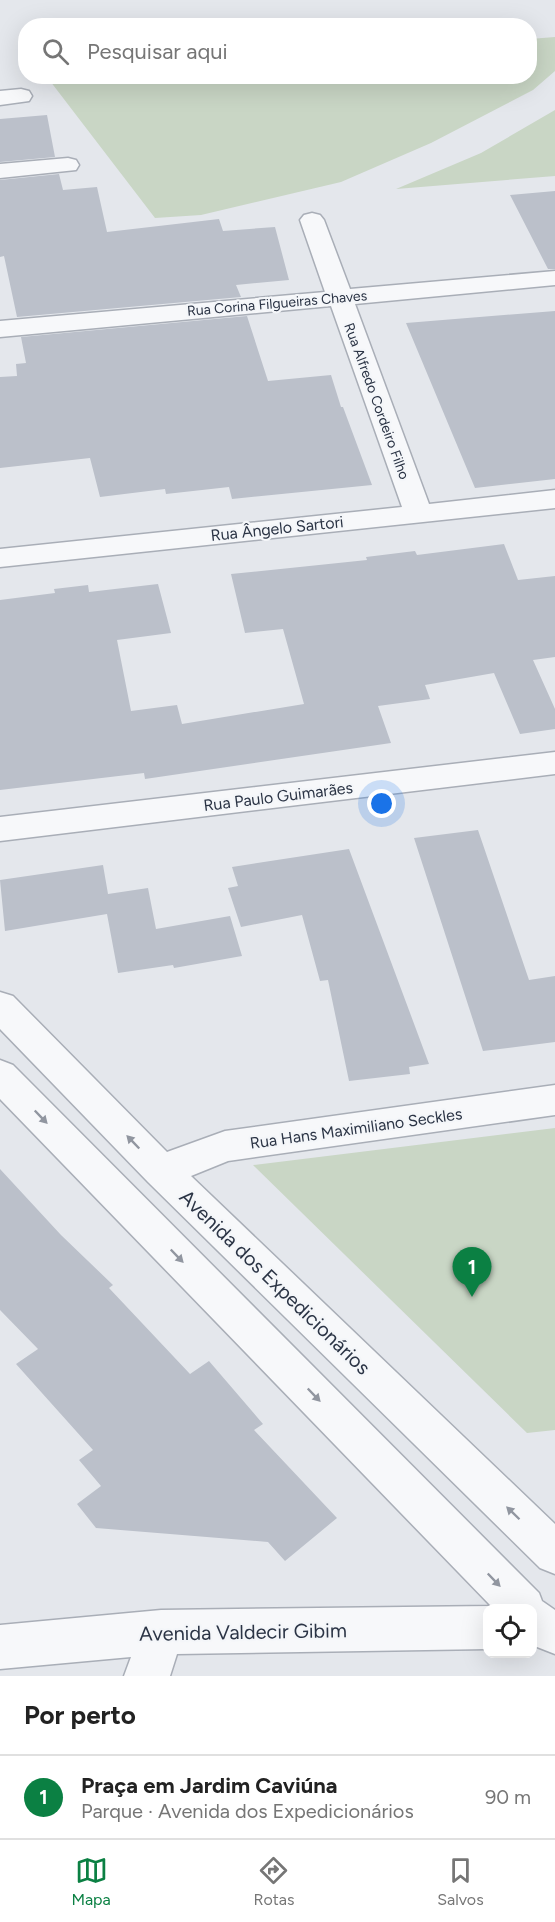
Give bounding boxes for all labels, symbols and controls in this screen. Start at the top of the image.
search box [18,18,537,84]
icon: search [39,35,72,68]
text: Pesquisar aqui [87,38,228,65]
street label: Rua Corina Filgueiras Chaves [186,287,368,320]
street label: Rua Alfredo Cordeiro Filho [340,321,413,482]
street label: Rua Ângelo Sartori [210,512,344,545]
street label: Rua Paulo Guimarães [202,778,354,815]
your location [367,789,396,818]
street label: Rua Hans Maximiliano Seckles [249,1104,463,1153]
one-way arrow [34,1109,48,1124]
one-way arrow [126,1136,140,1150]
street label: Avenida dos Expedicionários [175,1185,375,1379]
one-way arrow [170,1248,184,1262]
pin: 1 [452,1248,492,1297]
one-way arrow [306,1388,320,1402]
one-way arrow [506,1506,520,1520]
one-way arrow [487,1572,501,1586]
map controls [483,1604,537,1658]
button: locate [483,1604,537,1658]
street label: Avenida Valdecir Gibim [139,1618,347,1646]
text: Por perto [24,1699,136,1731]
text: Praça em Jardim Caviúna [81,1772,337,1799]
text: 1 [39,1785,48,1809]
text: 90 m [485,1785,531,1809]
text: Parque · Avenida dos Expedicionários [81,1799,414,1823]
tab: Mapa [71,1854,111,1909]
tab: Rotas [254,1854,294,1909]
tab: Salvos [437,1854,484,1909]

